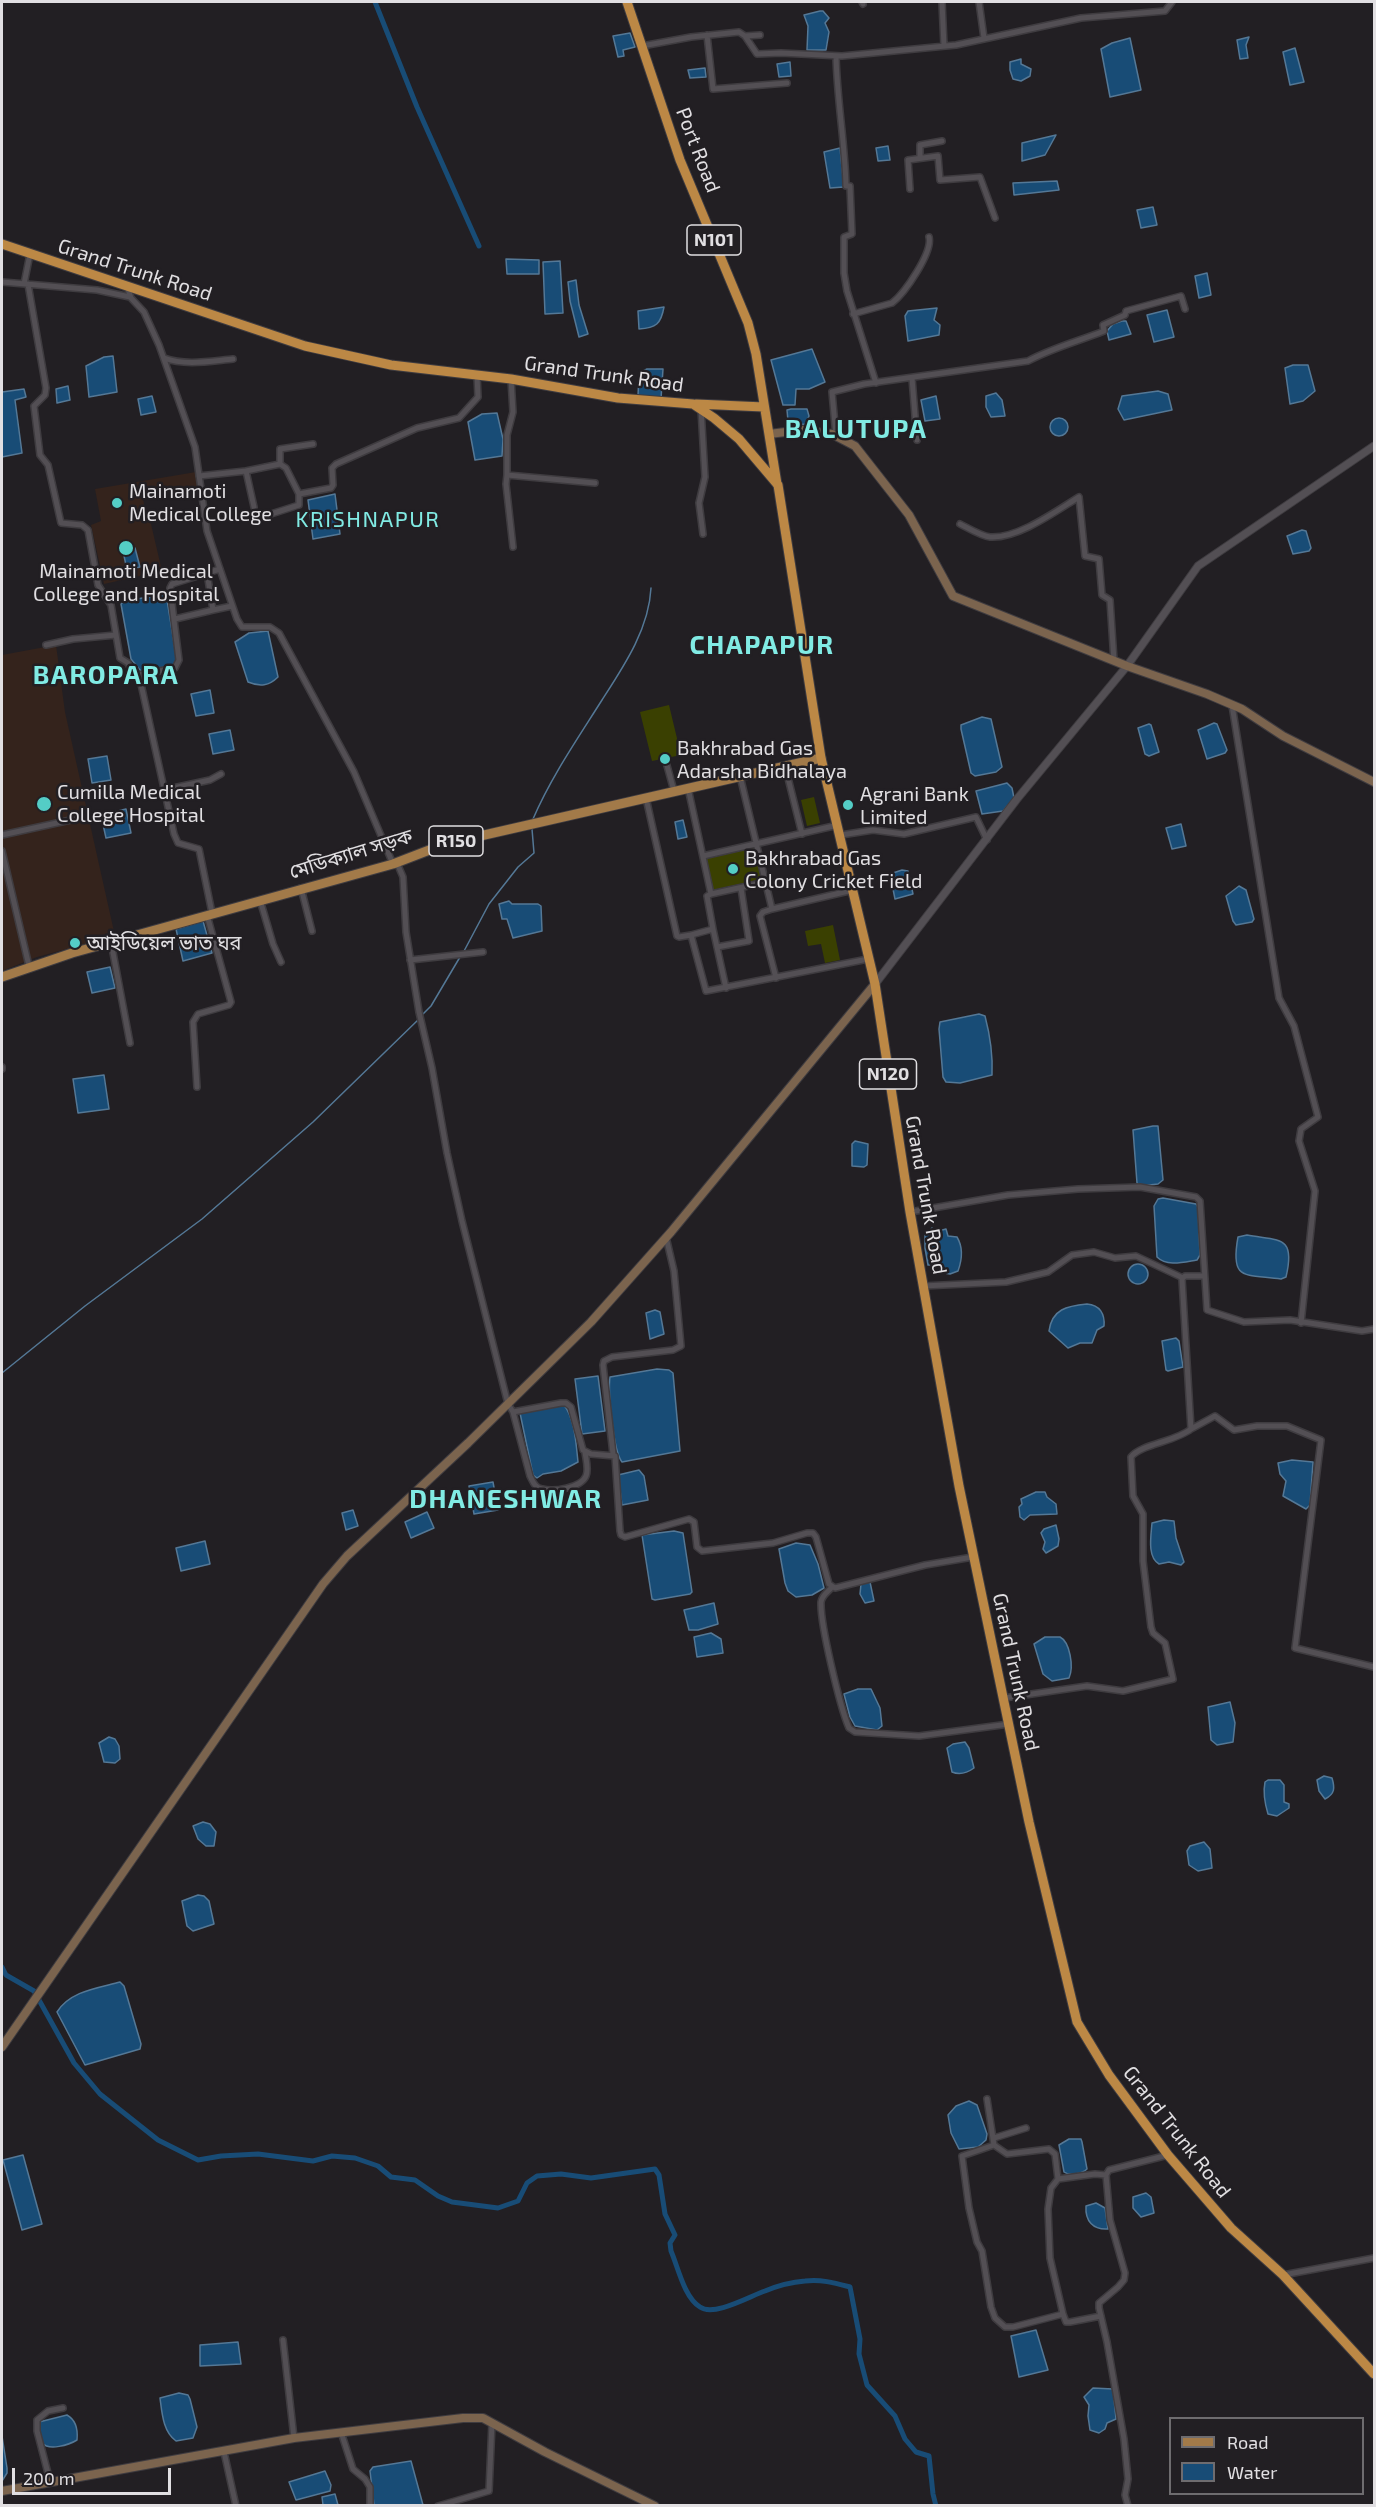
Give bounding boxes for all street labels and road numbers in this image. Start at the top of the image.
street label: Port Road [671,104,725,196]
road number: N101 [687,225,741,255]
street label: Grand Trunk Road [55,234,215,306]
street label: Grand Trunk Road [523,351,685,397]
street label: মেডিক্যাল সড়ক [286,824,416,884]
road number: R150 [429,826,483,856]
road number: N120 [860,1059,916,1089]
street label: Grand Trunk Road [900,1114,952,1276]
street label: Grand Trunk Road [988,1591,1044,1753]
street label: Grand Trunk Road [1118,2061,1236,2203]

